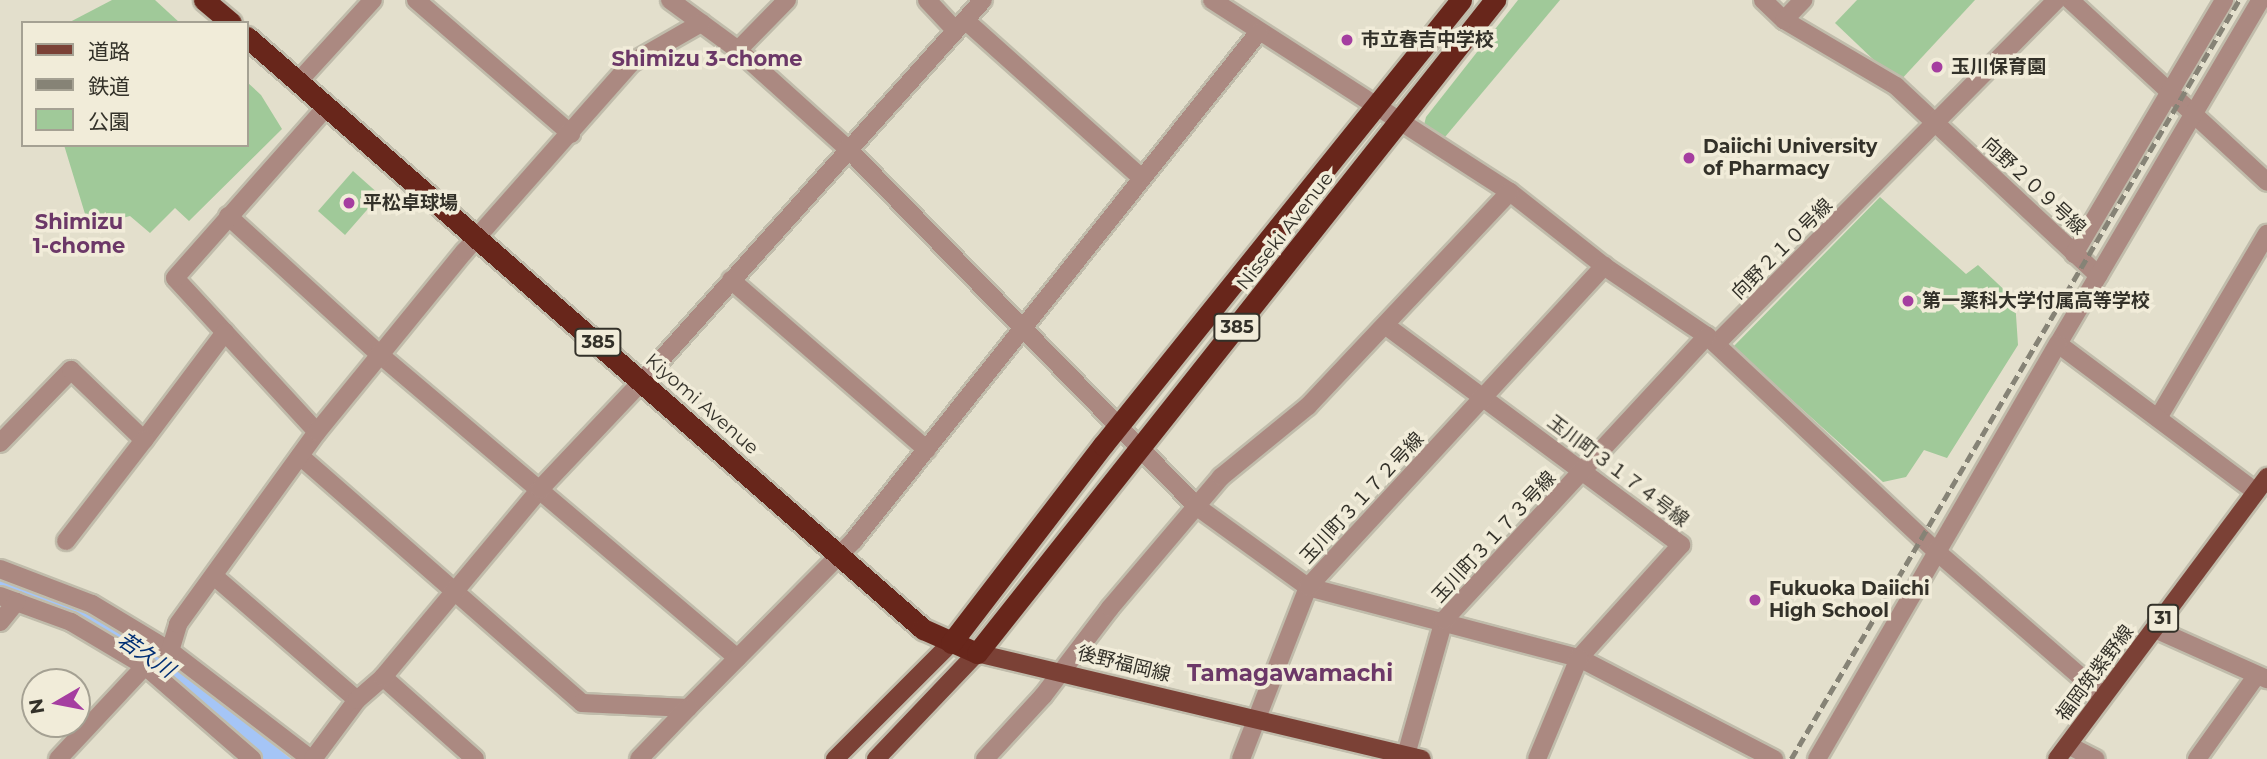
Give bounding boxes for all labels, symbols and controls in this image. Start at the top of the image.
legend [21,21,248,147]
place label: 市立春吉中学校 [1361,29,1494,51]
marker: 市立春吉中学校 [1339,32,1355,48]
text: 道路 [88,39,130,64]
district label: Shimizu 3-chome [611,46,803,72]
place label: 玉川保育園 [1951,56,2046,78]
marker: 玉川保育園 [1929,59,1945,75]
text: 鉄道 [88,74,130,99]
text: 公園 [88,109,130,134]
street label: 向野２０９号線 [1978,132,2090,240]
place label: Daiichi University of Pharmacy [1703,136,1877,180]
marker: Daiichi University of Pharmacy [1681,150,1697,166]
street label: Nisseki Avenue [1232,167,1338,295]
place label: 平松卓球場 [363,192,458,214]
street label: 向野２１０号線 [1727,194,1837,304]
marker: 平松卓球場 [341,195,357,211]
district label: Shimizu 1-chome [33,209,125,259]
place label: 第一薬科大学付属高等学校 [1922,290,2150,312]
marker: 第一薬科大学付属高等学校 [1900,293,1916,309]
road number: 385 [1212,312,1262,342]
road number: 385 [574,328,622,356]
street label: Kiyomi Avenue [641,349,763,459]
street label: 玉川町３１７４号線 [1543,410,1693,532]
street label: 玉川町３１７２号線 [1295,428,1429,568]
street label: 玉川町３１７３号線 [1427,467,1561,607]
place label: Fukuoka Daiichi High School [1769,578,1930,622]
marker: Fukuoka Daiichi High School [1747,592,1763,608]
road number: 31 [2146,604,2180,632]
street label: 福岡筑紫野線 [2052,621,2138,725]
water label: 若久川 [113,627,179,683]
street label: 後野福岡線 [1075,641,1173,687]
district label: Tamagawamachi [1187,659,1393,687]
north arrow [21,668,91,738]
text: N [24,697,49,716]

